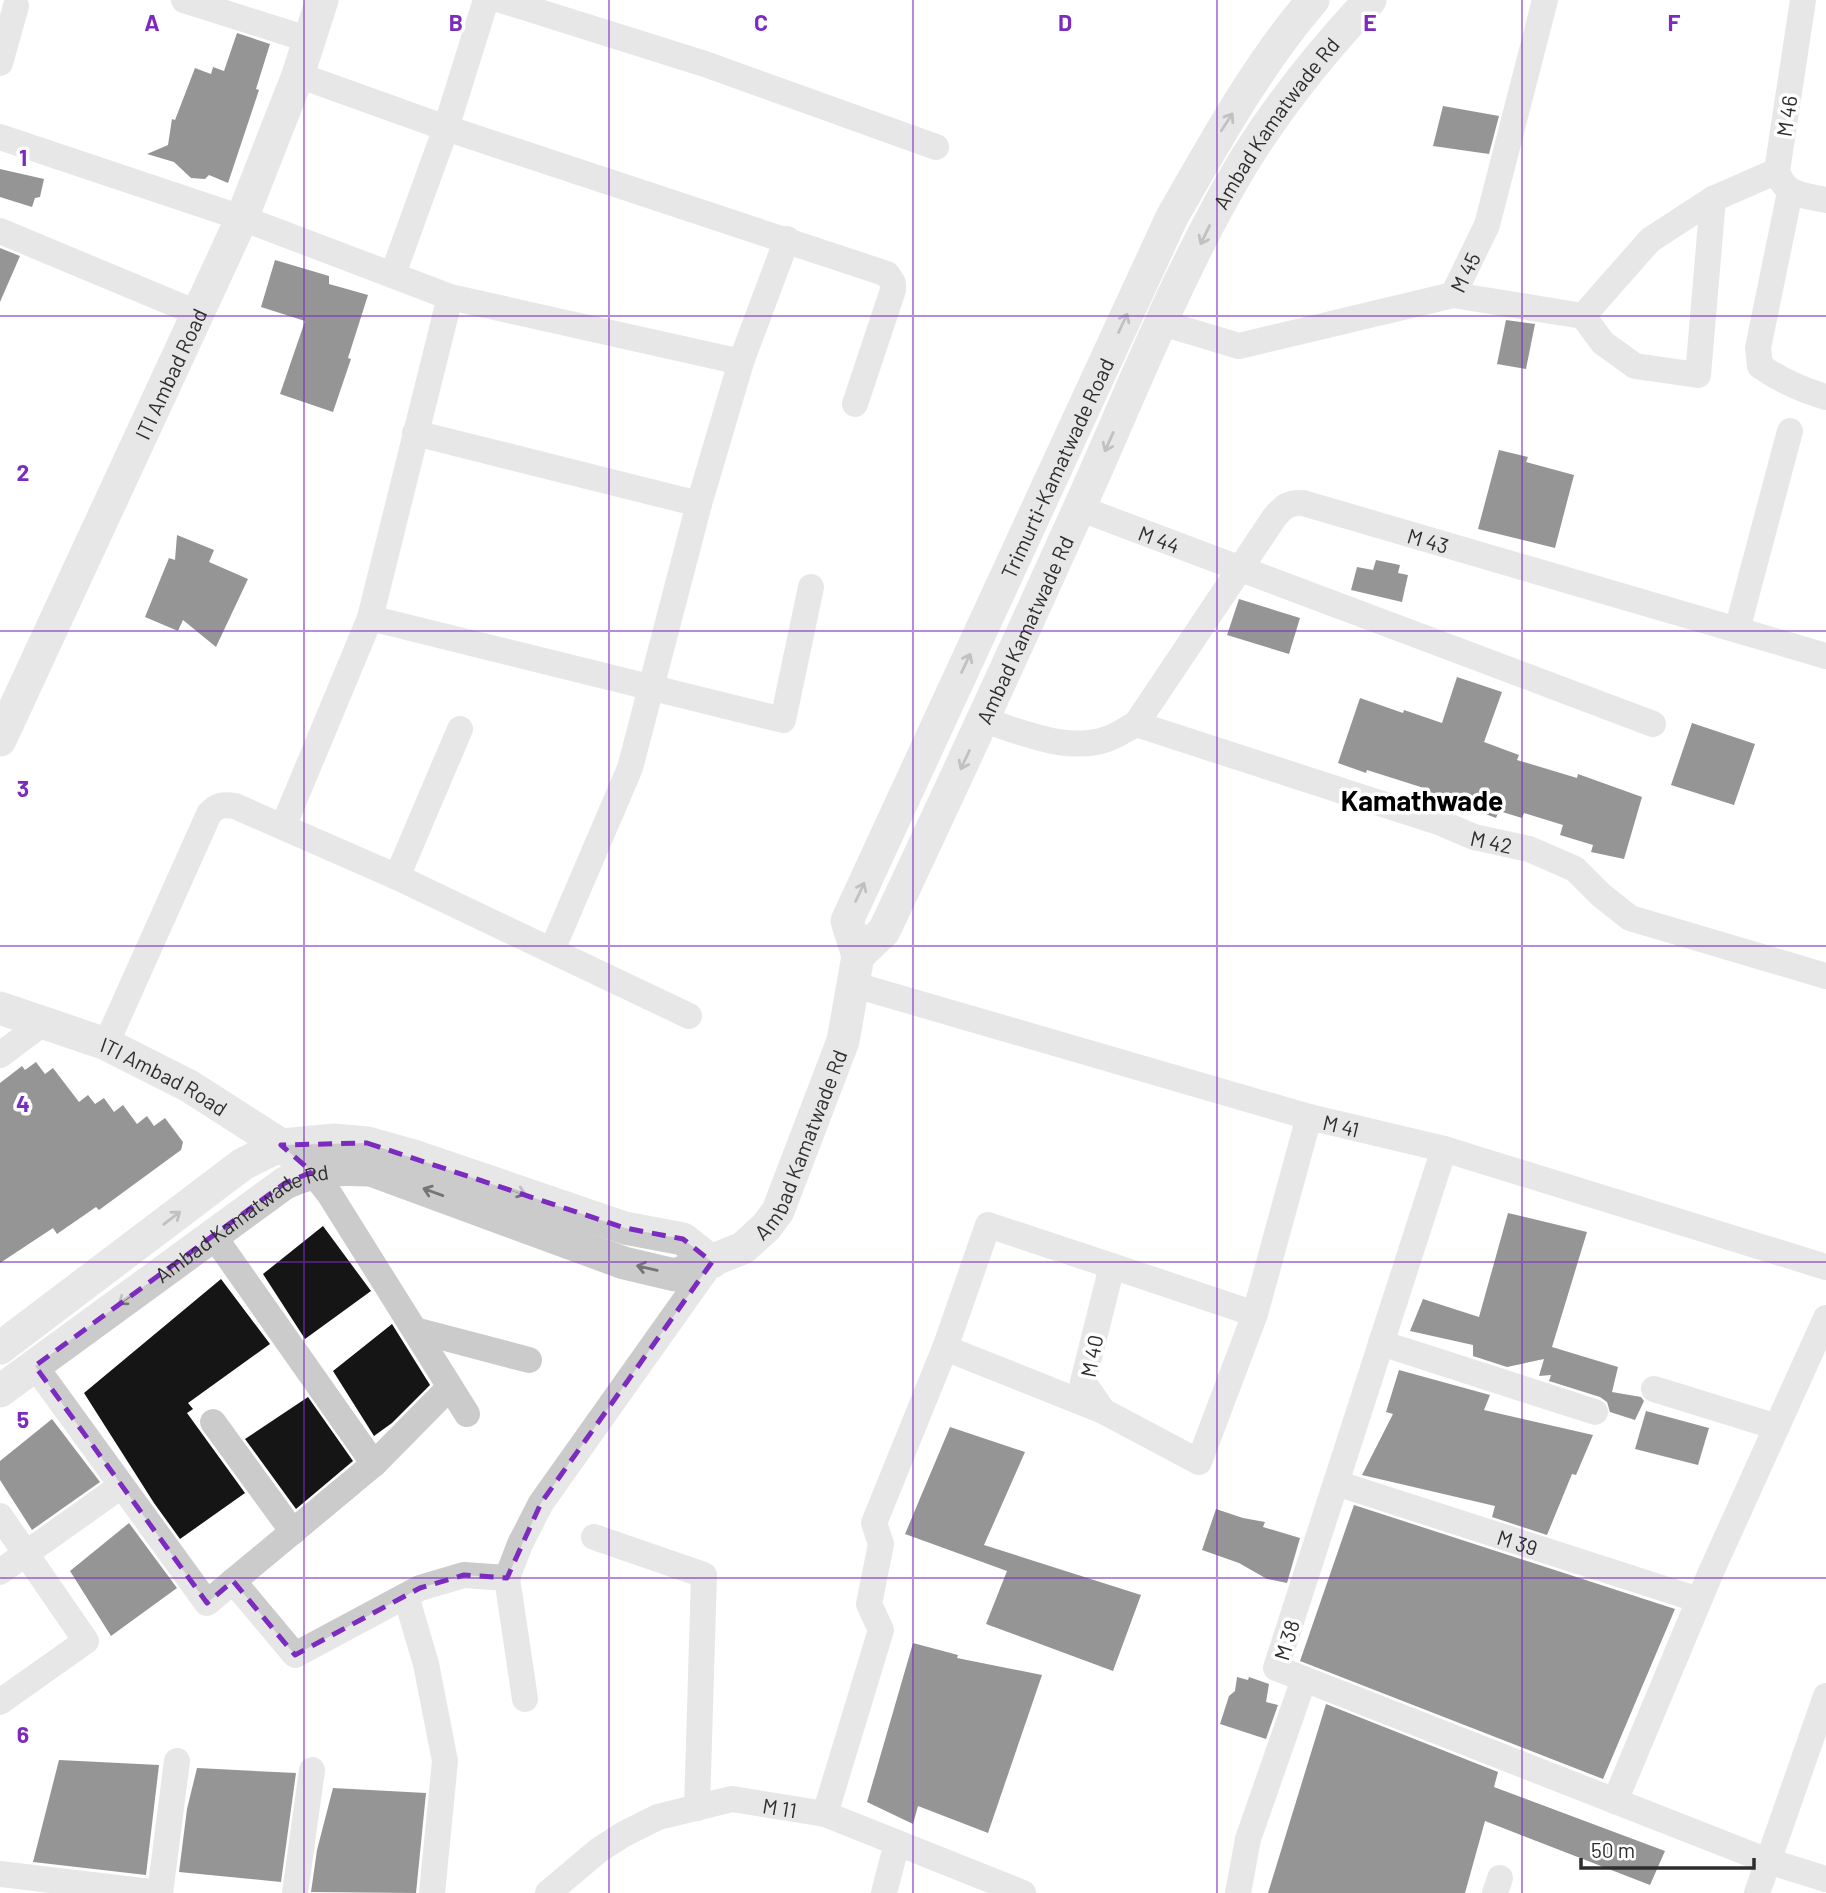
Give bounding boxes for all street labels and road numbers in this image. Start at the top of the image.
street label: Ambad Kamatwade Rd [1207,32,1344,213]
street label: M 46 [1770,93,1802,139]
street label: M 45 [1444,248,1485,296]
street label: ITI Ambad Road [129,304,211,443]
street label: Trimurti-Kamatwade Road [995,353,1118,582]
street label: M 44 [1135,519,1184,557]
street label: M 43 [1405,522,1452,558]
street label: Ambad Kamatwade Rd [970,531,1078,727]
street label: M 42 [1468,824,1515,858]
street label: ITI Ambad Road [98,1031,233,1120]
street label: Ambad Kamatwade Rd [749,1046,851,1244]
street label: M 41 [1321,1108,1362,1141]
street label: Ambad Kamatwade Rd [149,1158,330,1287]
street label: M 40 [1075,1333,1107,1379]
street label: M 39 [1494,1523,1541,1560]
street label: M 38 [1268,1617,1304,1663]
street label: M 11 [761,1792,799,1822]

